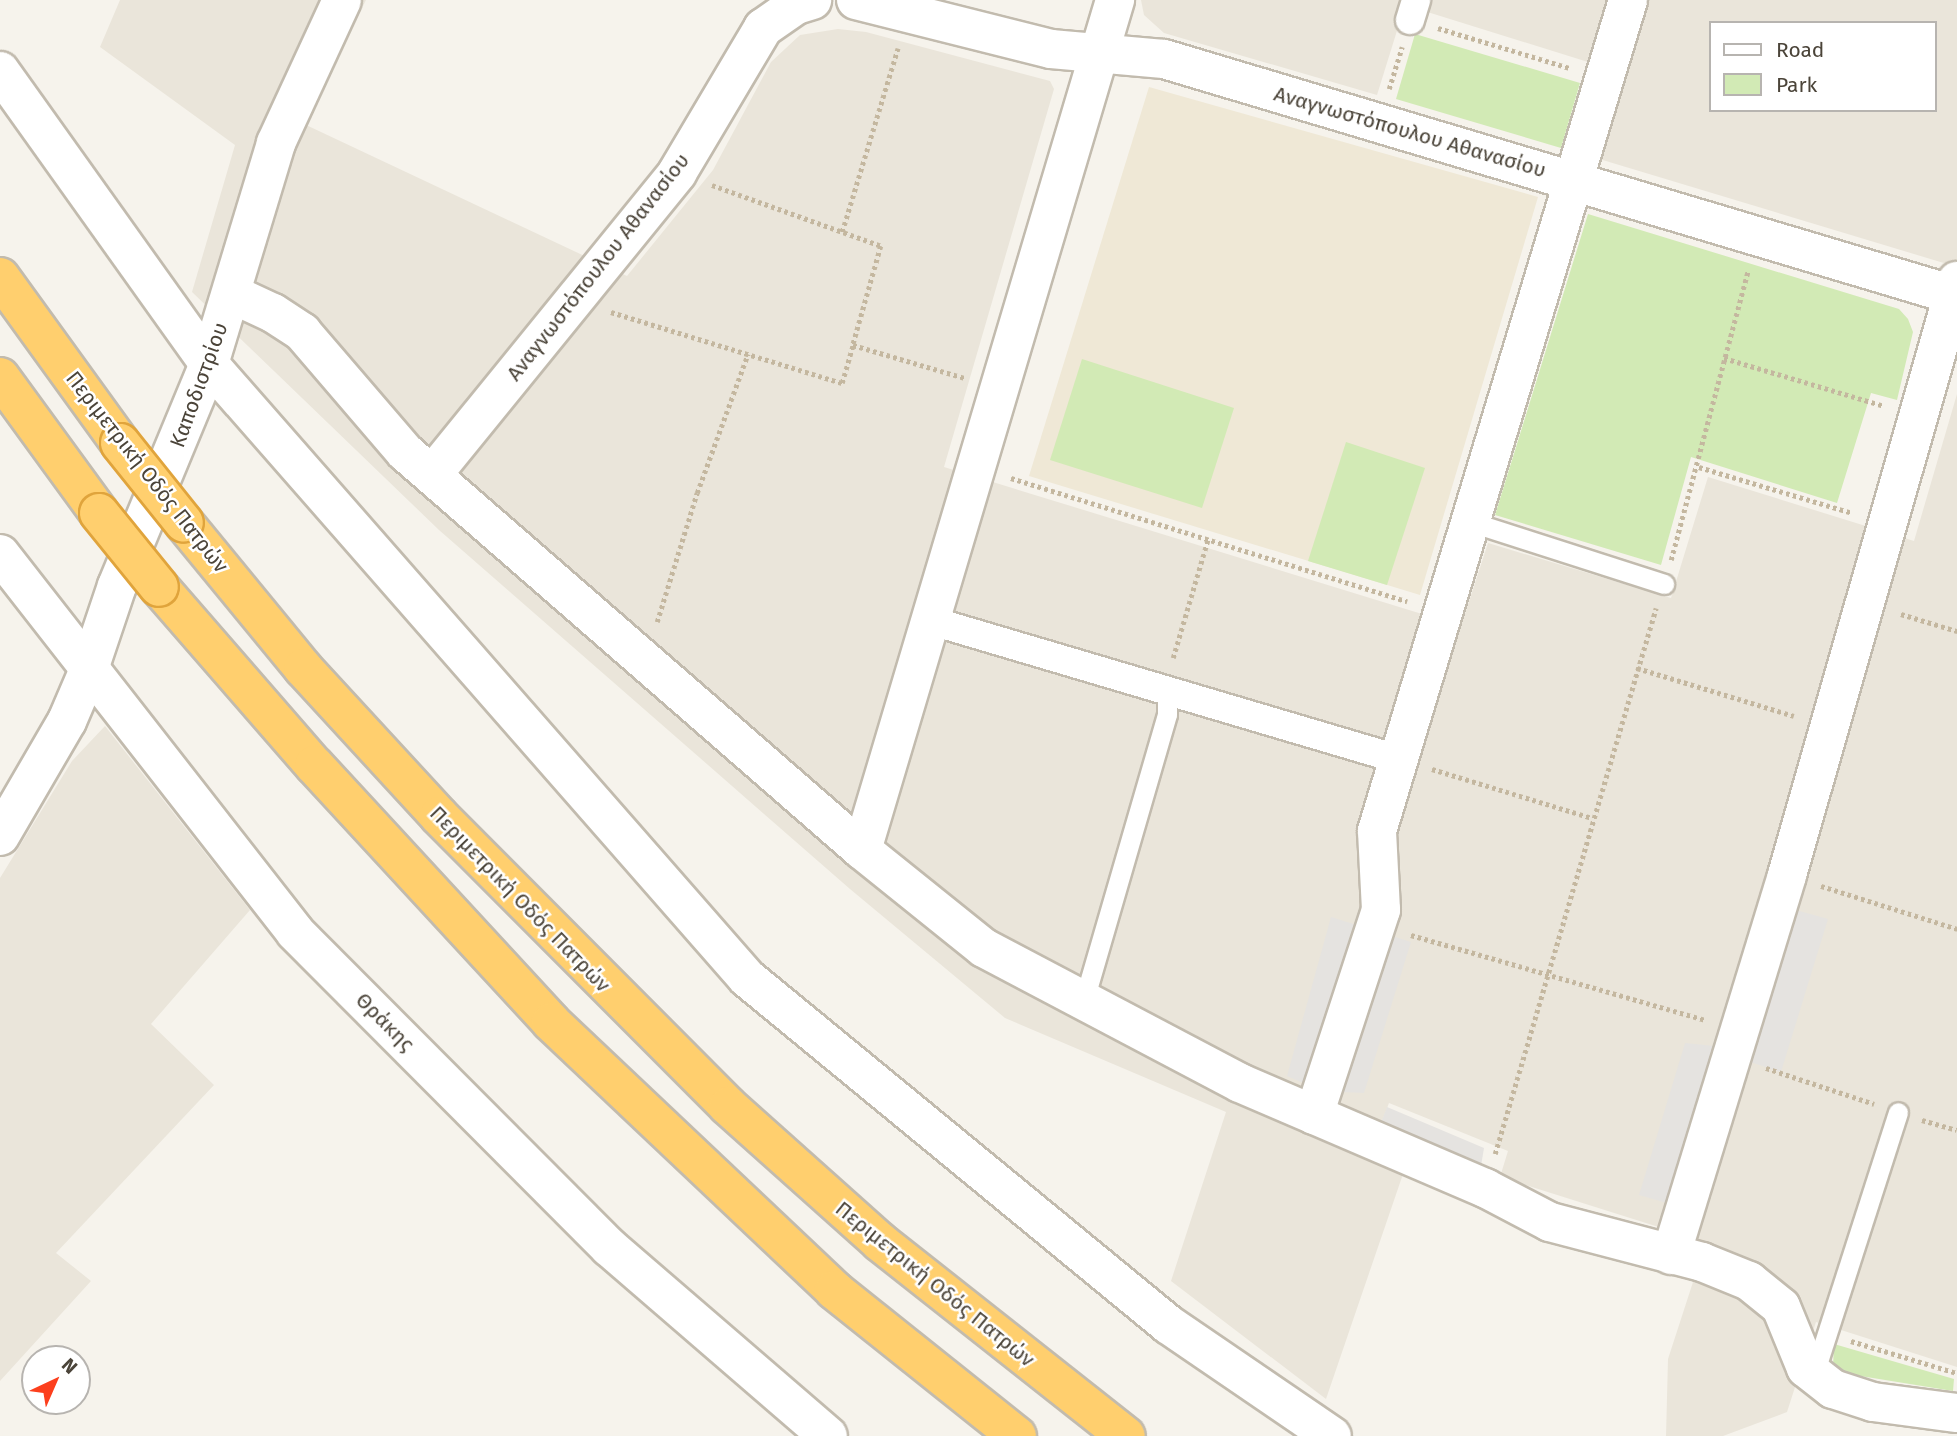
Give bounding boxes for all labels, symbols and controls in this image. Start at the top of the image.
legend [1708,21,1936,112]
text: Road [1776,37,1824,63]
text: Park [1776,72,1817,98]
street label: Αναγνωστόπουλου Αθανασίου [1271,81,1549,183]
street label: Αναγνωστόπουλου Αθανασίου [501,148,695,386]
street label: Καποδιστρίου [165,319,233,451]
street label: Περιμετρική Οδός Πατρών [60,366,234,578]
street label: Περιμετρική Οδός Πατρών [425,801,615,997]
street label: Θράκης [350,987,420,1057]
street label: Περιμετρική Οδός Πατρών [830,1196,1040,1372]
north arrow [21,1345,91,1415]
text: N [57,1353,82,1379]

